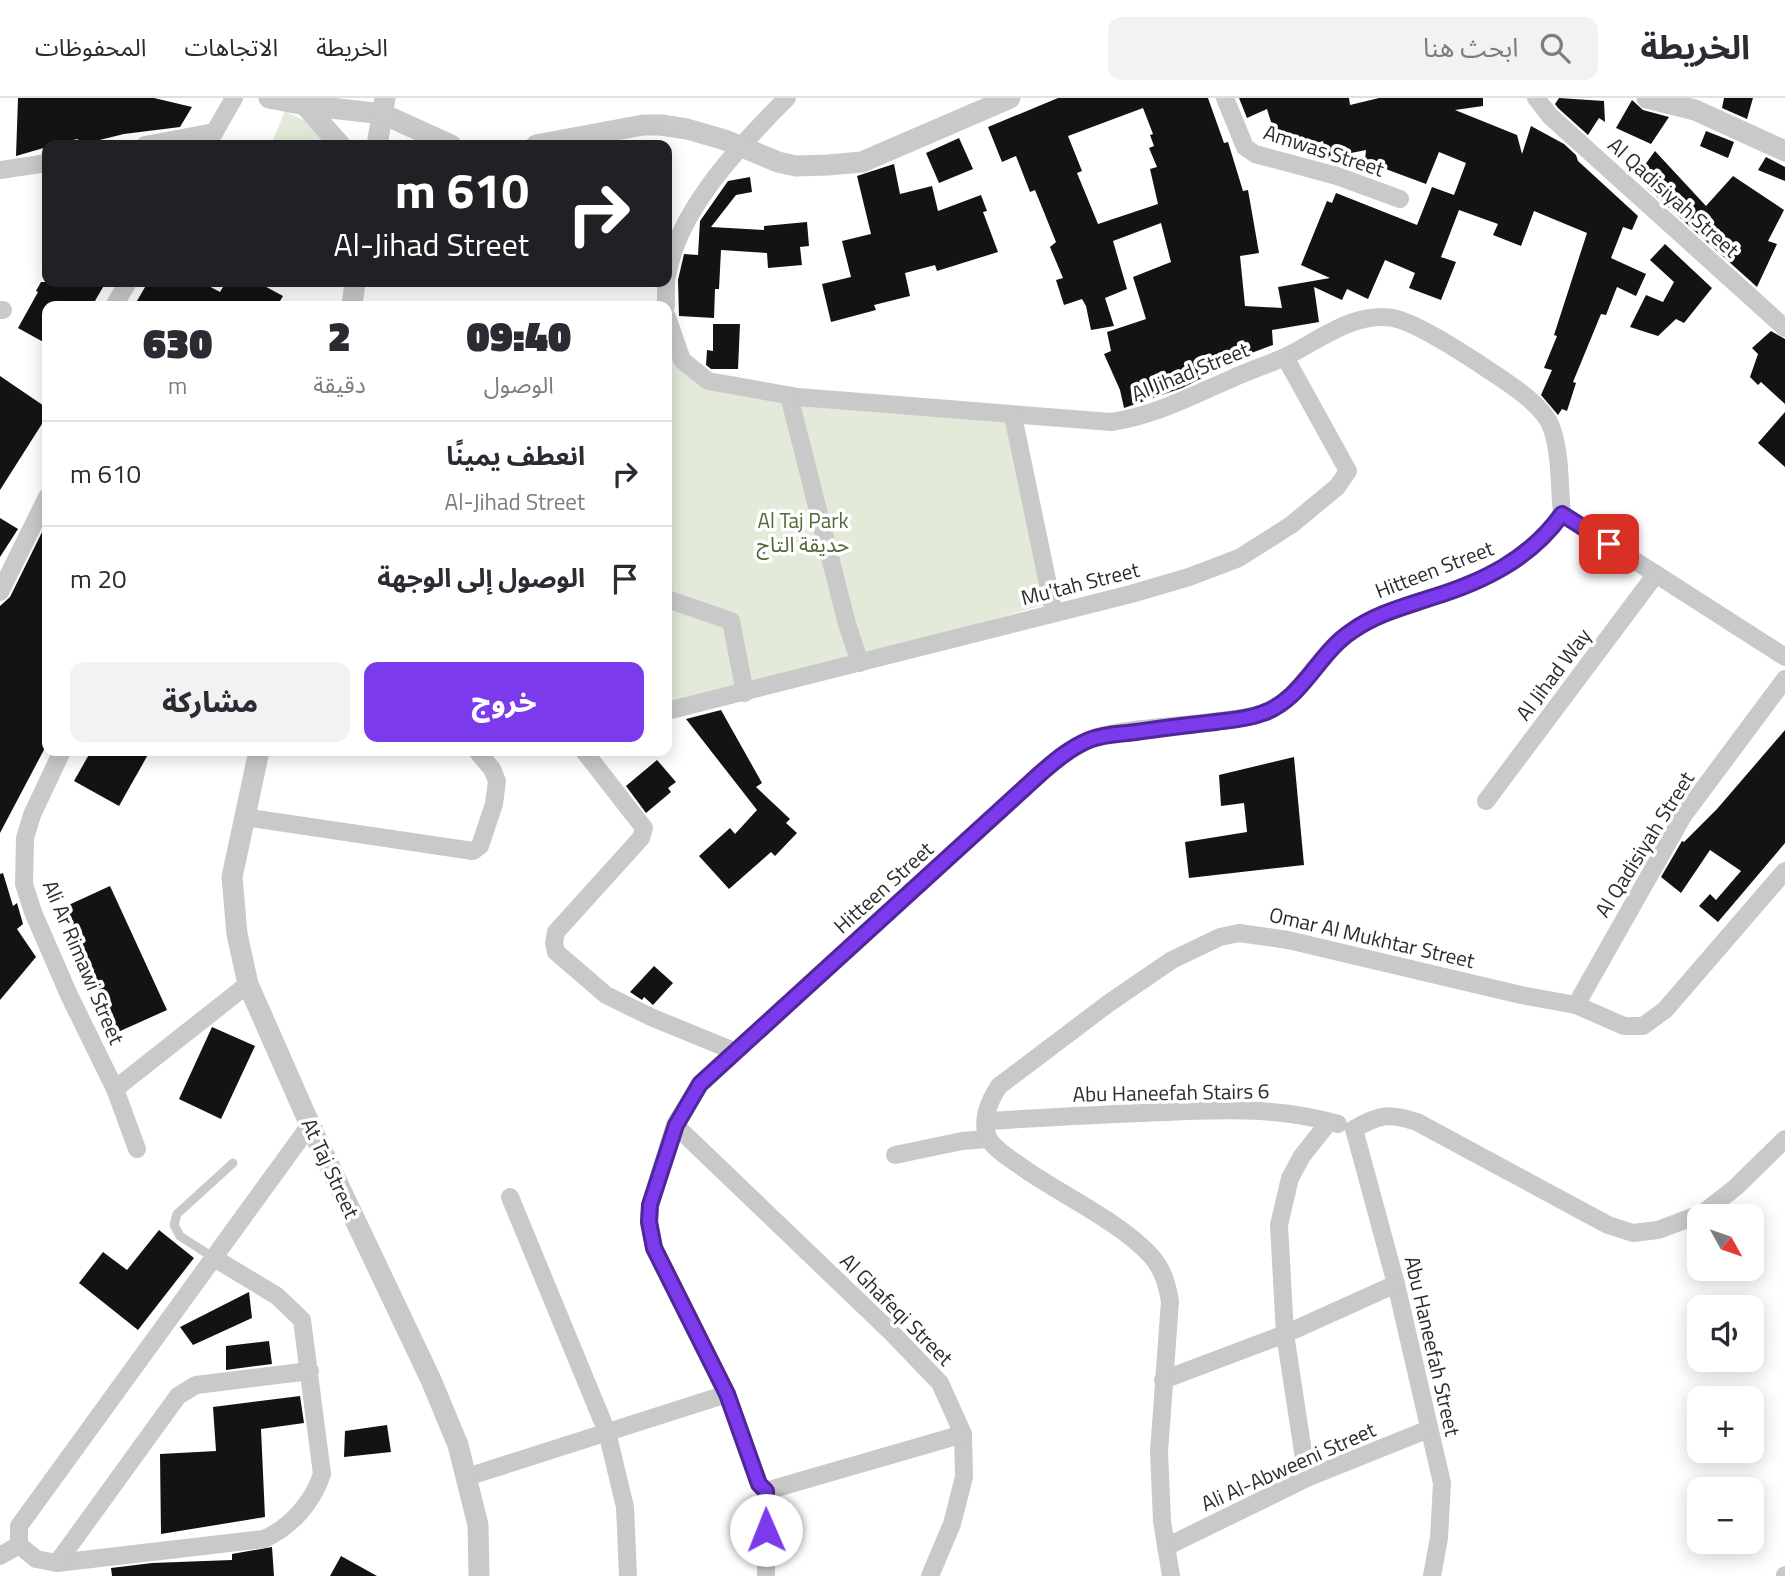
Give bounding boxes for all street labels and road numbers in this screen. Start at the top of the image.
street label: Amwas Street [1260,115,1389,185]
street label: Al Qadisiyah Street [1601,129,1747,265]
street label: Al Jihad Street [1126,333,1254,409]
street label: Hitteen Street [1370,531,1499,606]
street label: Mu'tah Street [1017,553,1143,613]
street label: Al Jihad Way [1507,621,1599,727]
street label: Al Qadisiyah Street [1586,764,1702,923]
street label: Hitteen Street [826,833,941,941]
street label: Ali Ar Rimawi Street [35,875,133,1050]
street label: Omar Al Mukhtar Street [1266,898,1478,976]
street label: Abu Haneefah Stairs 6 [1072,1074,1270,1110]
street label: At Taj Street [294,1113,368,1224]
street label: Al Ghafeqi Street [833,1245,961,1373]
street label: Abu Haneefah Street [1397,1253,1469,1440]
street label: Ali Al-Abweeni Street [1196,1413,1381,1519]

